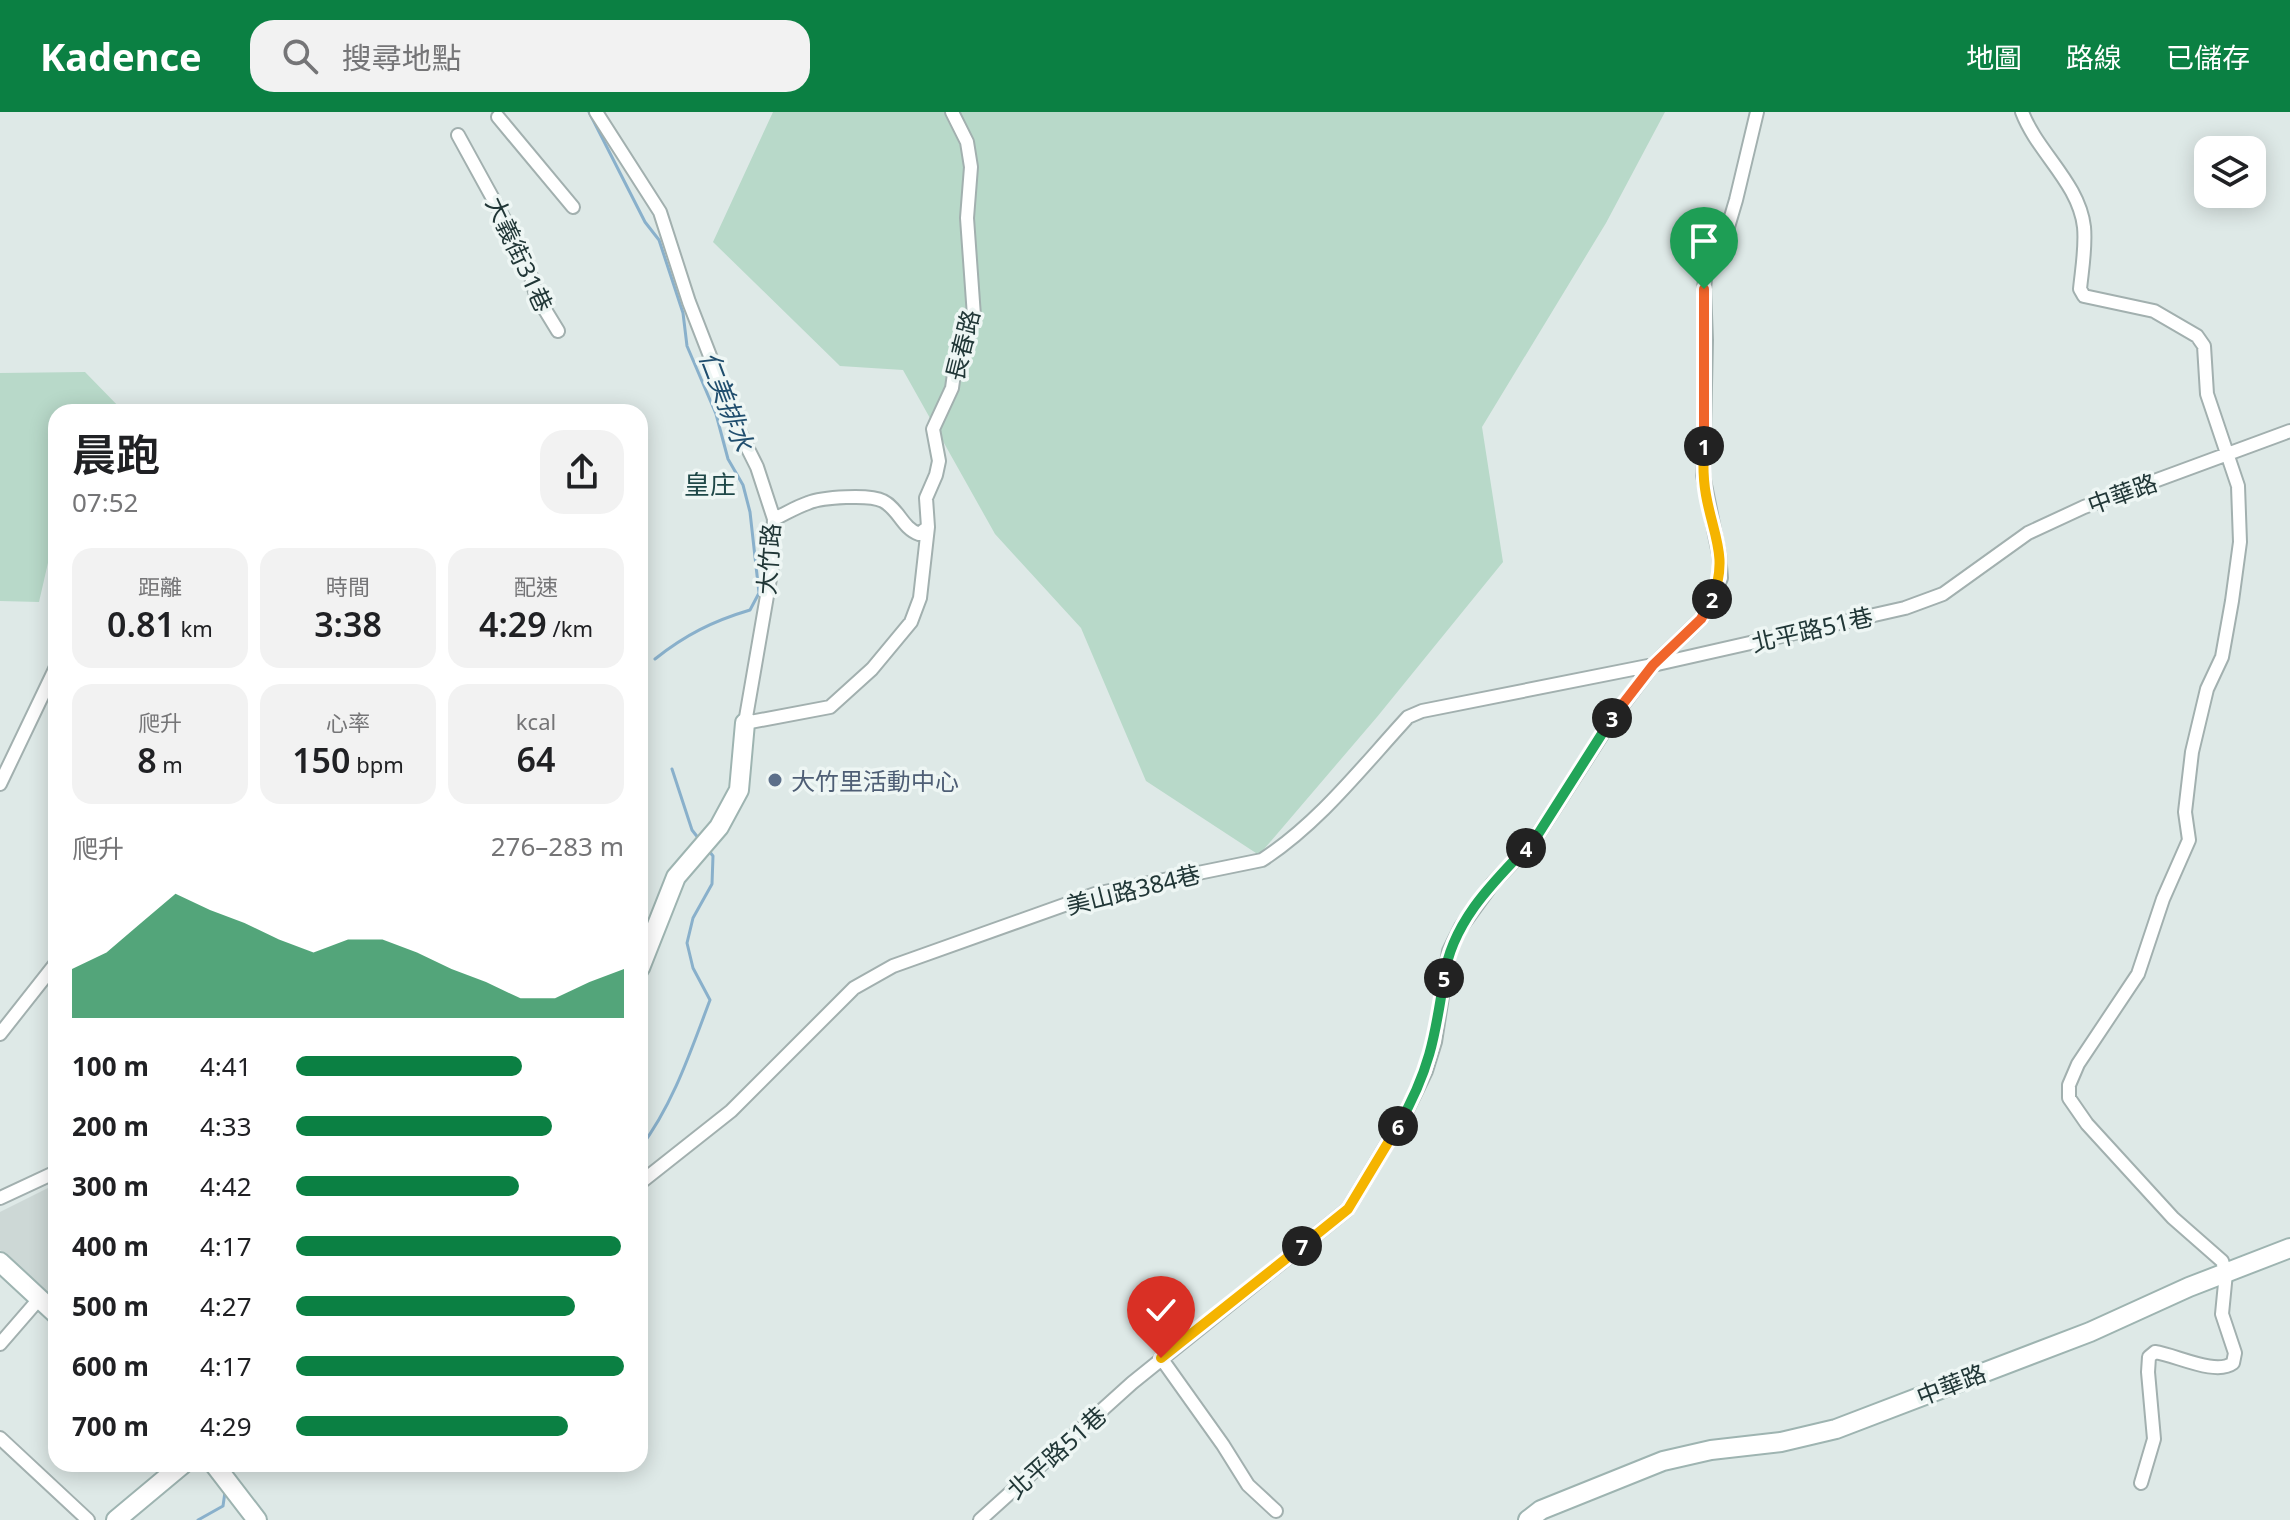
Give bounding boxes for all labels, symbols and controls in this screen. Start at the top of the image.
search box [250,20,810,92]
text: Kadence [40,30,202,82]
icon: search [278,34,322,78]
text: 搜尋地點 [342,37,462,78]
text: 地圖 [1966,38,2022,76]
text: 路線 [2066,38,2122,76]
text: 已儲存 [2166,38,2250,76]
map controls [2194,136,2266,208]
button: layers [2194,136,2266,208]
street label: 大義街31巷 [479,191,561,317]
pin [1670,207,1738,289]
icon: arrive [1682,219,1726,263]
street label: 長春路 [937,306,987,384]
water label: 仁美排水 [692,346,763,457]
text: 晨跑 [72,424,160,484]
pin: 1 [1684,426,1724,466]
button: share [540,430,624,514]
text: 1 [1698,431,1710,461]
street label: 中華路 [2083,465,2161,521]
district label: 皇庄 [684,466,736,502]
text: 07:52 [72,484,138,520]
street label: 大竹路 [749,522,787,596]
text: 距離 [138,571,182,601]
text: 時間 [326,571,370,601]
text: 配速 [514,571,558,601]
pin: 2 [1692,579,1732,619]
text: 2 [1706,584,1718,614]
street label: 北平路51巷 [1748,599,1876,659]
text: 0.81 [107,601,175,647]
text: 3:38 [314,601,382,647]
text: 4:29 [479,601,547,647]
text: km [175,613,213,643]
text: /km [547,613,593,643]
pin: 3 [1592,698,1632,738]
text: 3 [1606,703,1618,733]
text: kcal [516,706,556,736]
text: 爬升 [138,707,182,737]
text: 心率 [326,707,370,737]
text: 64 [517,736,555,782]
text: 8 [137,737,157,783]
text: 150 [292,737,351,783]
text: m [157,749,183,779]
text: bpm [351,749,404,779]
place label: 大竹里活動中心 [791,764,959,797]
marker: 大竹里活動中心 [766,771,784,789]
text: 276–283 m [491,828,624,864]
pin: 4 [1506,828,1546,868]
text: 爬升 [72,830,124,866]
text: 4 [1520,833,1532,863]
street label: 美山路384巷 [1062,856,1204,922]
pin: 5 [1424,958,1464,998]
text: 5 [1438,963,1450,993]
text: 100 m [72,1048,149,1084]
text: 4:41 [200,1048,252,1084]
pin: 6 [1378,1106,1418,1146]
text: 200 m [72,1108,149,1144]
text: 4:33 [200,1108,252,1144]
text: 6 [1392,1111,1404,1141]
text: 300 m [72,1168,149,1204]
text: 4:42 [200,1168,252,1204]
pin: 7 [1282,1226,1322,1266]
text: 400 m [72,1228,149,1264]
text: 4:17 [200,1228,252,1264]
text: 7 [1296,1231,1308,1261]
pin [1127,1276,1195,1358]
text: 500 m [72,1288,149,1324]
text: 4:27 [200,1288,252,1324]
icon: check [1139,1288,1183,1332]
text: 600 m [72,1348,149,1384]
text: 4:17 [200,1348,252,1384]
street label: 中華路 [1911,1356,1991,1412]
street label: 北平路51巷 [999,1398,1113,1506]
text: 700 m [72,1408,149,1444]
text: 4:29 [200,1408,252,1444]

